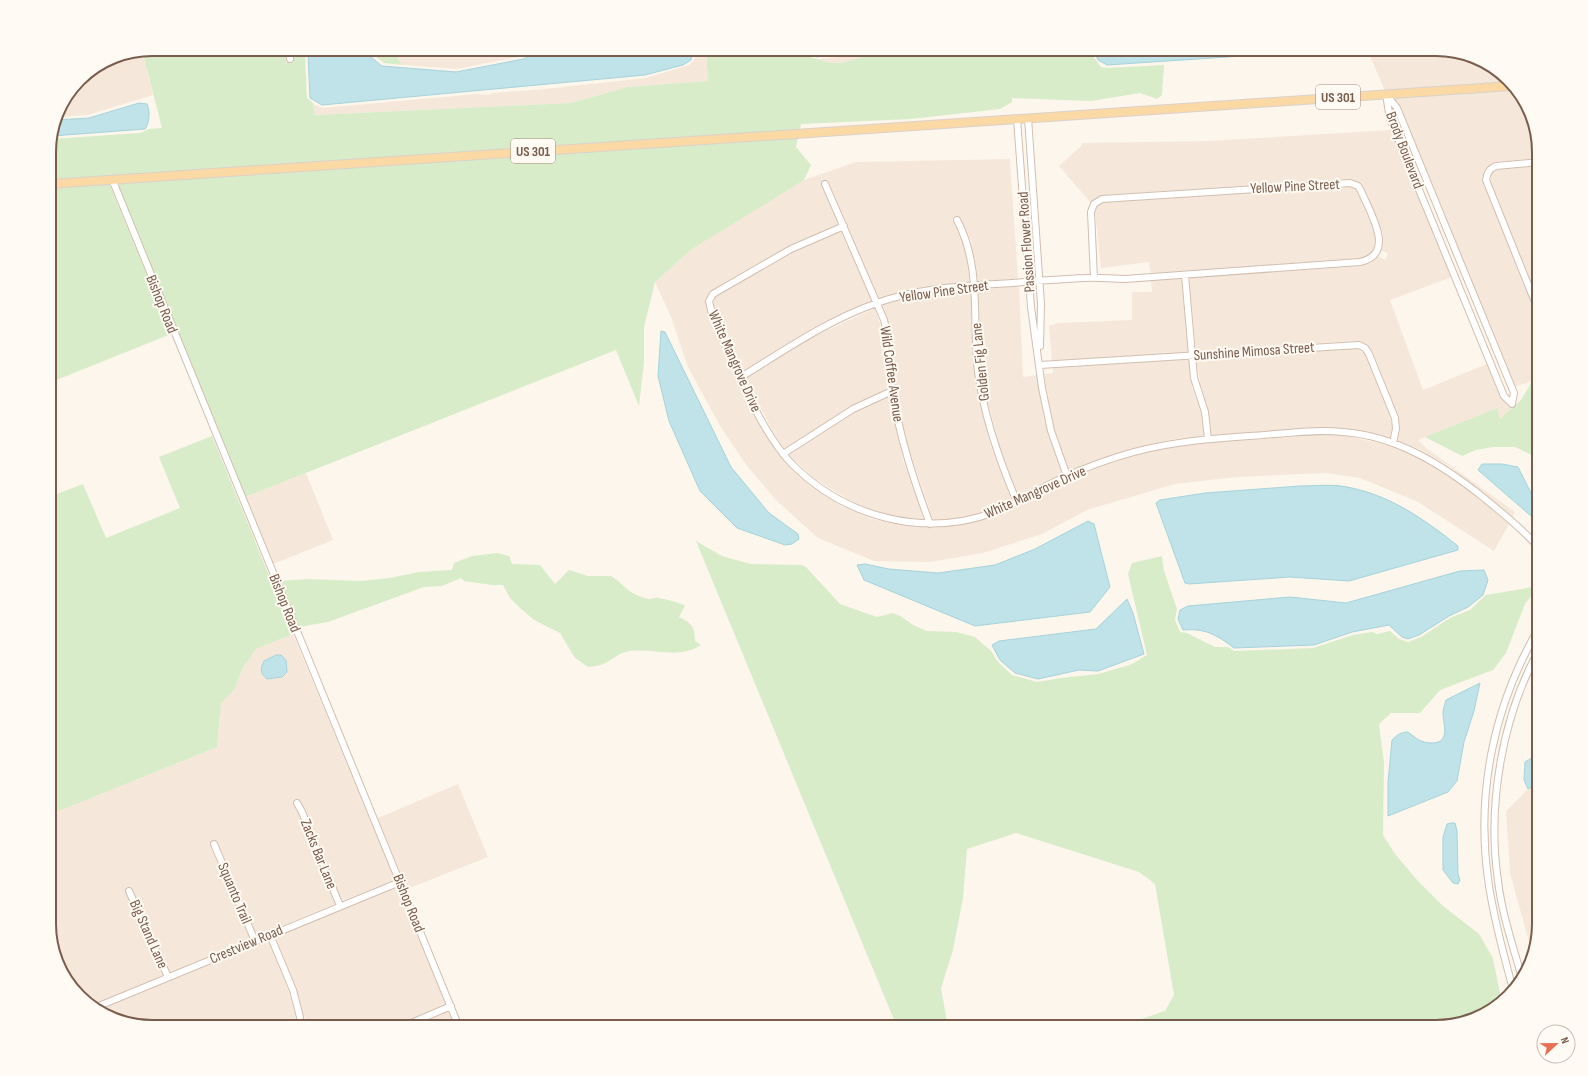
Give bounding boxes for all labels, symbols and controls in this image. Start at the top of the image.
road number: US 301 [1316,85,1360,109]
street label: Brody Boulevard [1381,109,1428,191]
road number: US 301 [511,139,555,163]
street label: Yellow Pine Street [1250,175,1341,198]
street label: Passion Flower Road [1013,191,1040,293]
street label: Bishop Road [141,272,182,336]
street label: Yellow Pine Street [898,276,990,307]
street label: White Mangrove Drive [704,307,765,415]
street label: Golden Fig Lane [967,322,994,402]
street label: Wild Coffee Avenue [875,325,908,423]
street label: Sunshine Mimosa Street [1193,338,1316,365]
street label: White Mangrove Drive [981,462,1089,523]
street label: Bishop Road [264,571,305,635]
street label: Zacks Bar Lane [296,816,341,892]
street label: Squanto Trail [213,860,256,927]
street label: Bishop Road [388,871,429,935]
street label: Big Stand Lane [125,897,172,972]
street label: Crestview Road [207,921,286,968]
north arrow [1536,1024,1576,1064]
text: N [1558,1035,1572,1046]

